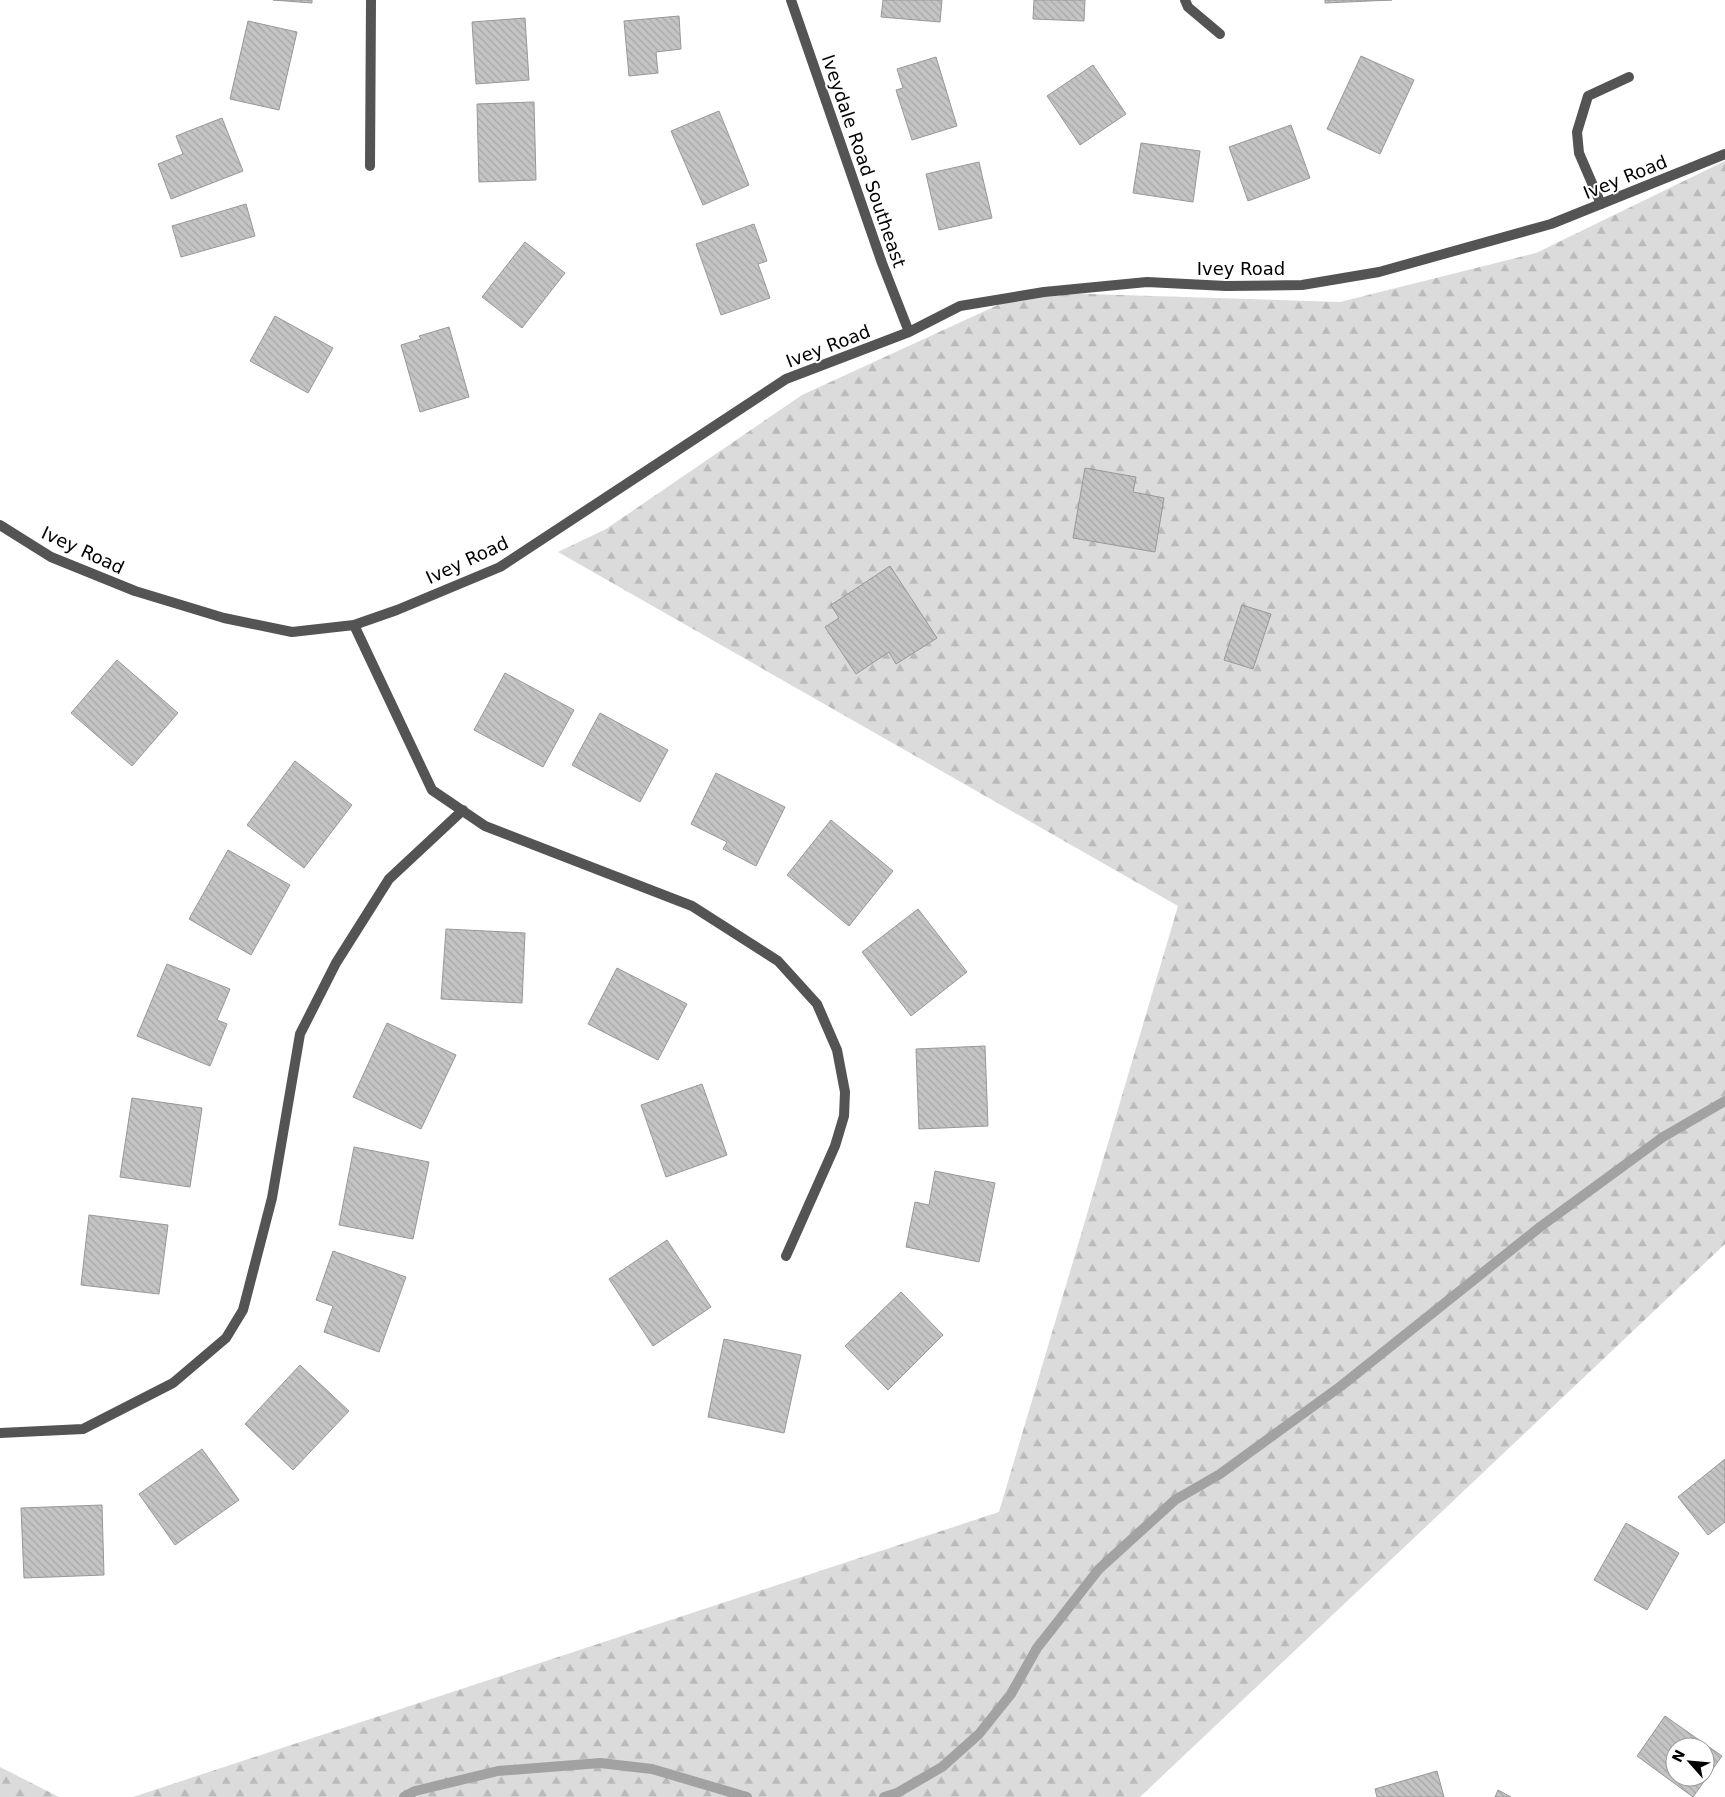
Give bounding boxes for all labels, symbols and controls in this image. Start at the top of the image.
street label: Iveydale Road Southeast [818,52,910,270]
street label: Ivey Road [1580,151,1670,203]
street label: Ivey Road [1197,258,1285,279]
street label: Ivey Road [783,320,873,372]
street label: Ivey Road [38,522,128,578]
street label: Ivey Road [422,532,512,588]
north arrow [1665,1737,1715,1787]
text: N [1669,1747,1688,1765]

